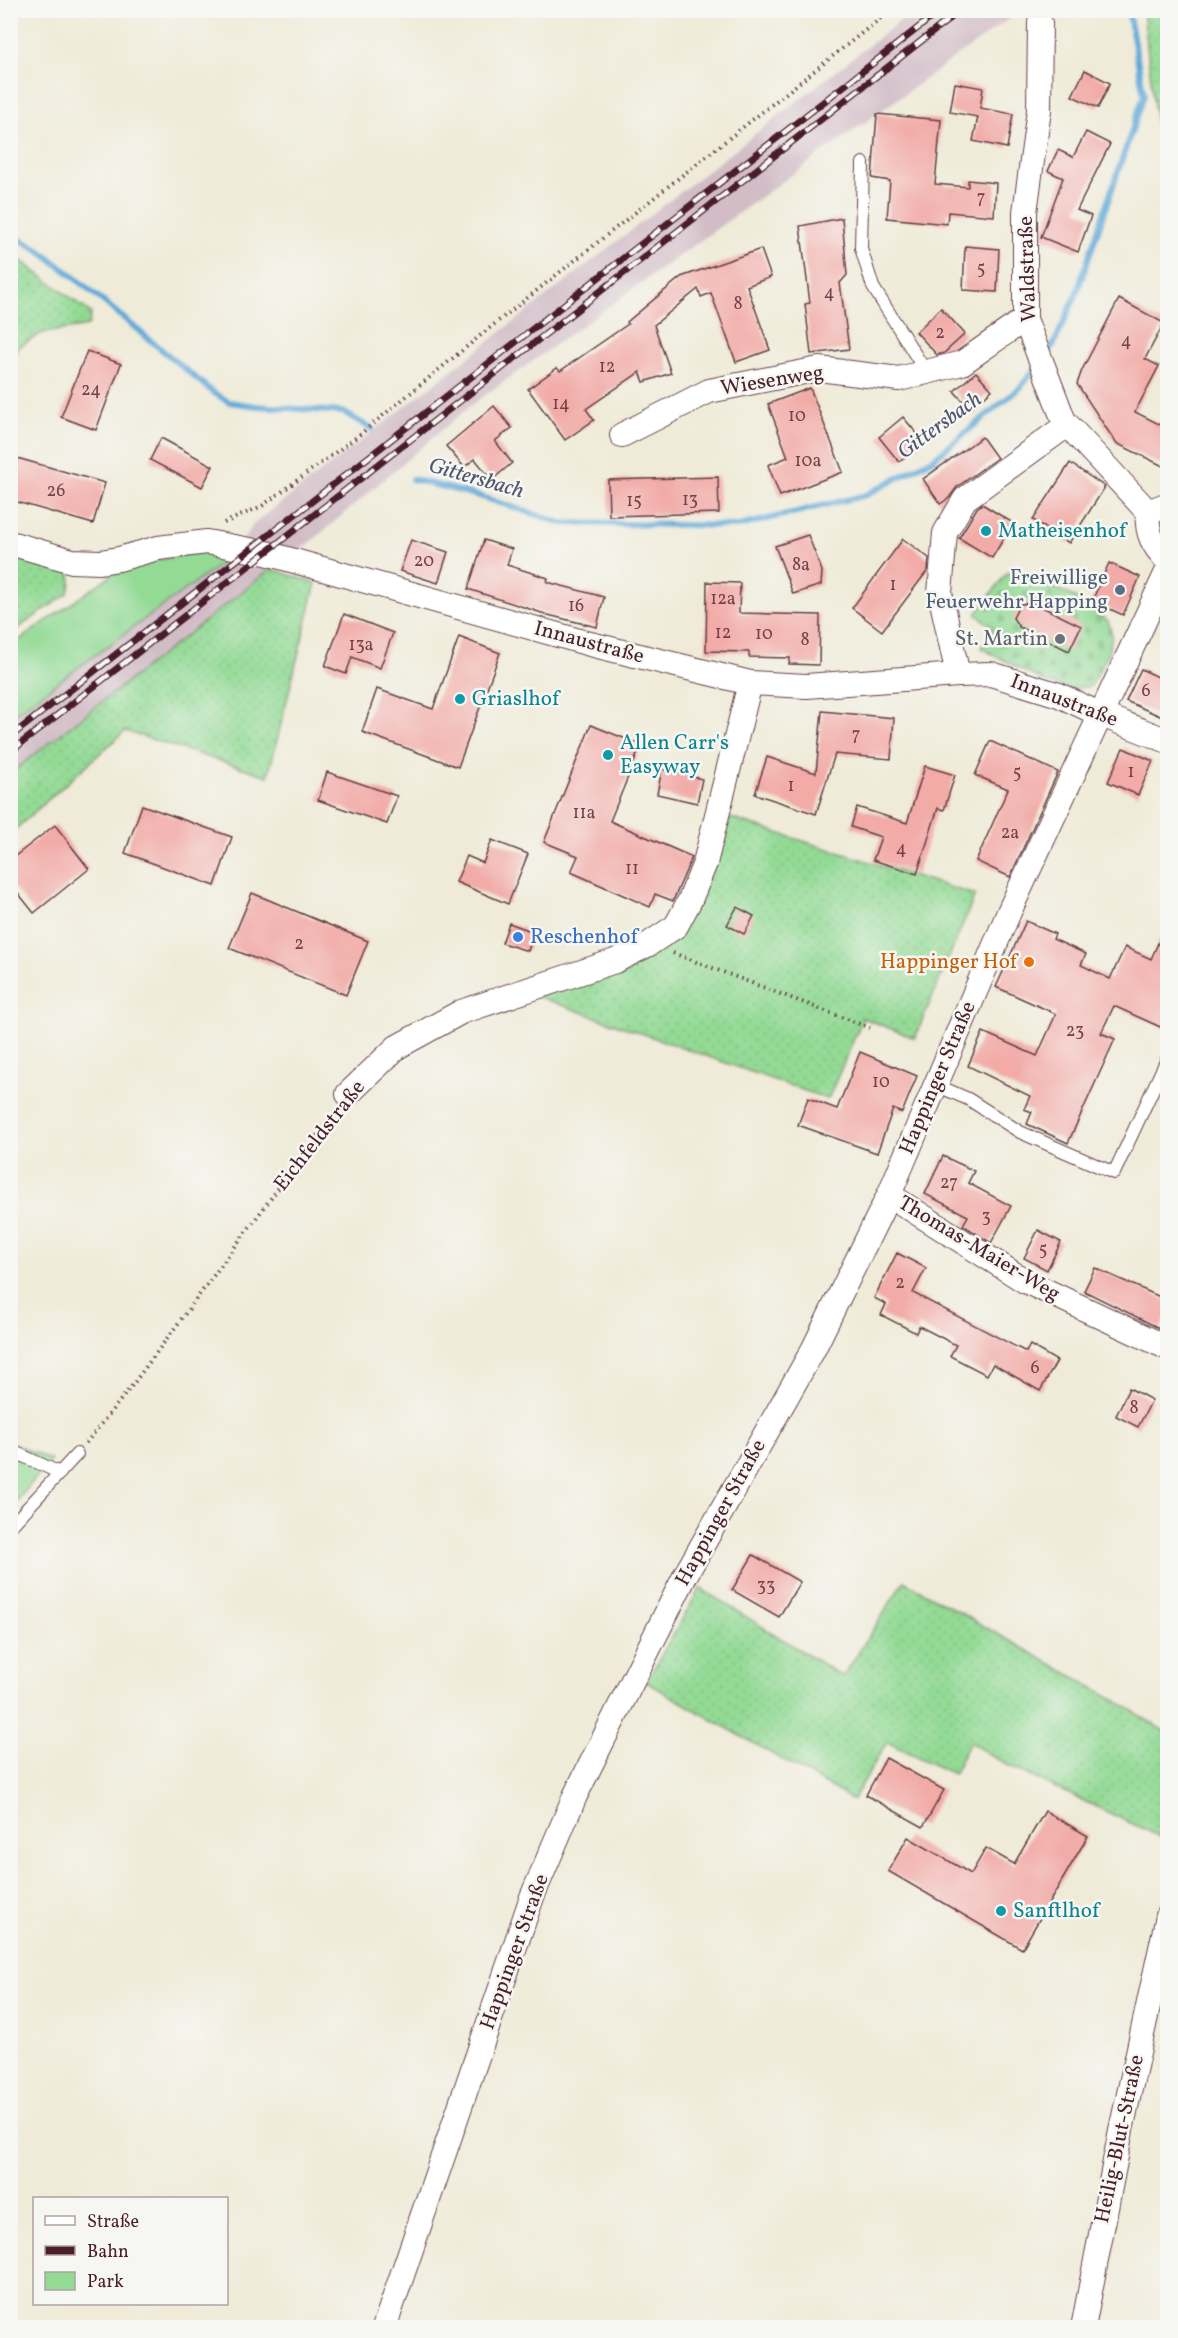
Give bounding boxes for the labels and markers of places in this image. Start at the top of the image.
place label: Matheisenhof [998,517,1128,546]
marker: Matheisenhof [979,524,993,538]
place label: Freiwillige Feuerwehr Happing [925,564,1108,617]
marker: Freiwillige Feuerwehr Happing [1113,583,1127,597]
place label: St. Martin [955,625,1048,654]
marker: St. Martin [1053,632,1067,646]
place label: Griaslhof [472,685,561,714]
marker: Griaslhof [453,692,467,706]
place label: Allen Carr's Easyway [620,729,729,782]
marker: Allen Carr's Easyway [601,748,615,762]
place label: Reschenhof [530,923,639,952]
marker: Reschenhof [511,930,525,944]
place label: Happinger Hof [880,948,1019,977]
marker: Happinger Hof [1022,955,1036,969]
place label: Sanftlhof [1013,1897,1101,1926]
marker: Sanftlhof [994,1904,1008,1918]

